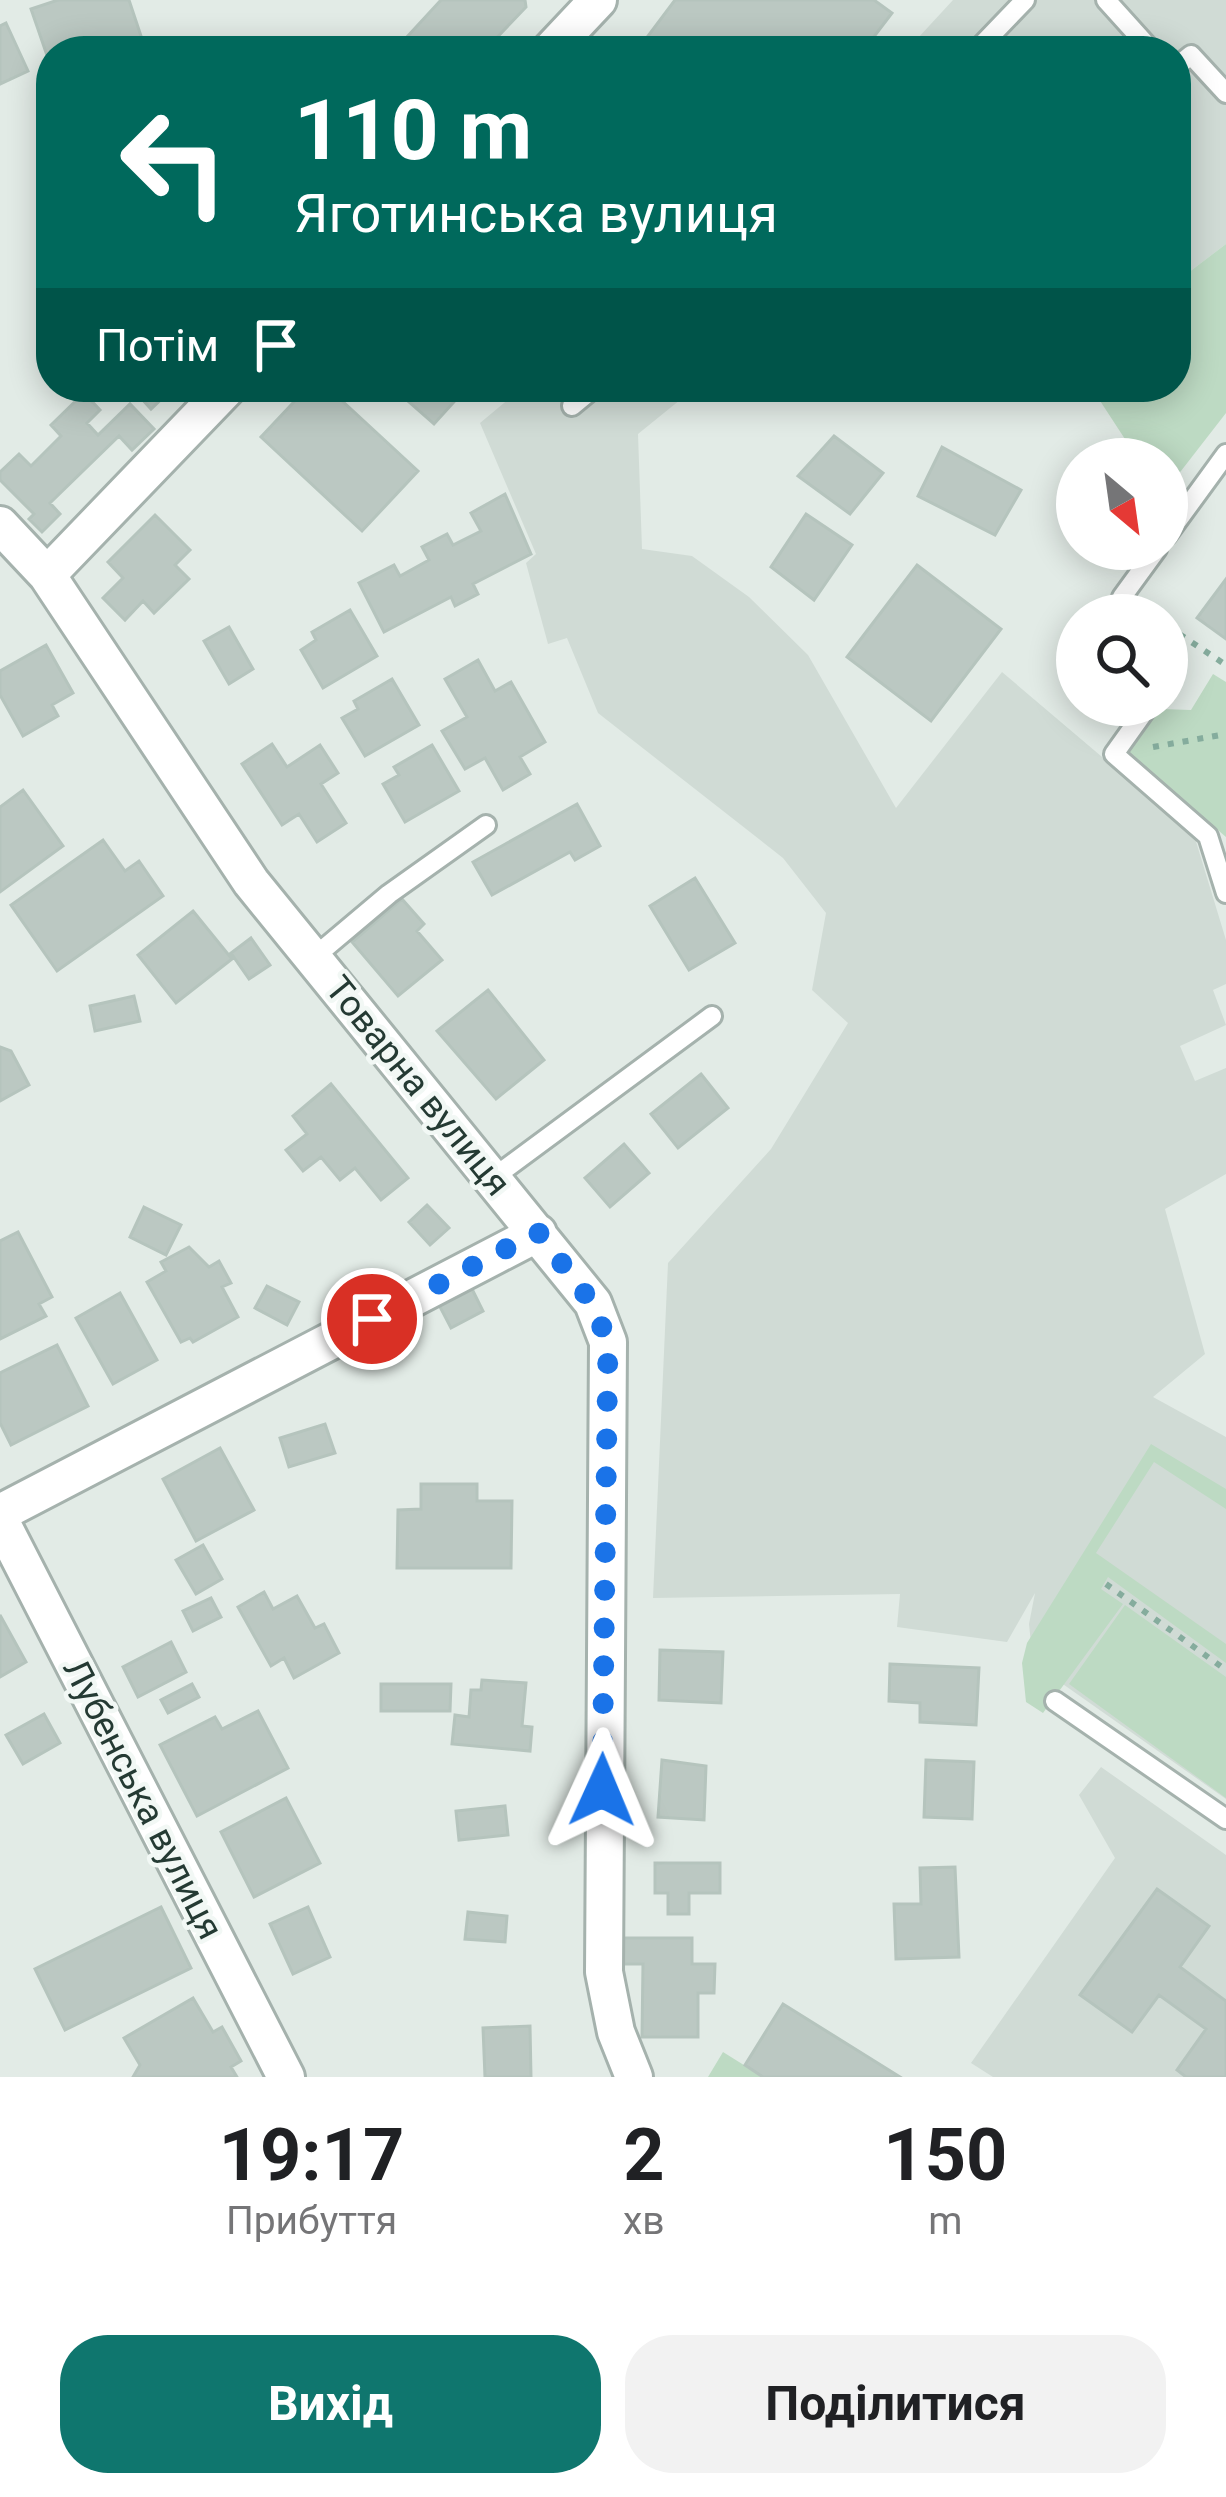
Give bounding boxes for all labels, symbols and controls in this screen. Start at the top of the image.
text: 110 m [294,81,532,180]
icon: left [96,84,252,240]
text: Яготинська вулиця [294,182,778,245]
icon: arrive [243,312,309,378]
text: Потім [96,319,219,372]
north arrow [1056,438,1188,570]
map controls [1056,438,1188,726]
button: search [1056,594,1188,726]
street label: Товарна вулиця [317,968,519,1204]
pin [321,1268,423,1370]
icon: arrive [339,1286,405,1352]
street label: Лубенська вулиця [54,1652,232,1946]
position arrow [539,1727,665,1853]
text: 19:17 [219,2113,404,2198]
text: 2 [623,2113,664,2198]
text: 150 [883,2113,1007,2198]
text: Прибуття [226,2198,397,2244]
text: хв [623,2198,665,2244]
text: m [928,2198,962,2244]
button: Вихід [60,2335,601,2473]
button: Поділитися [625,2335,1166,2473]

